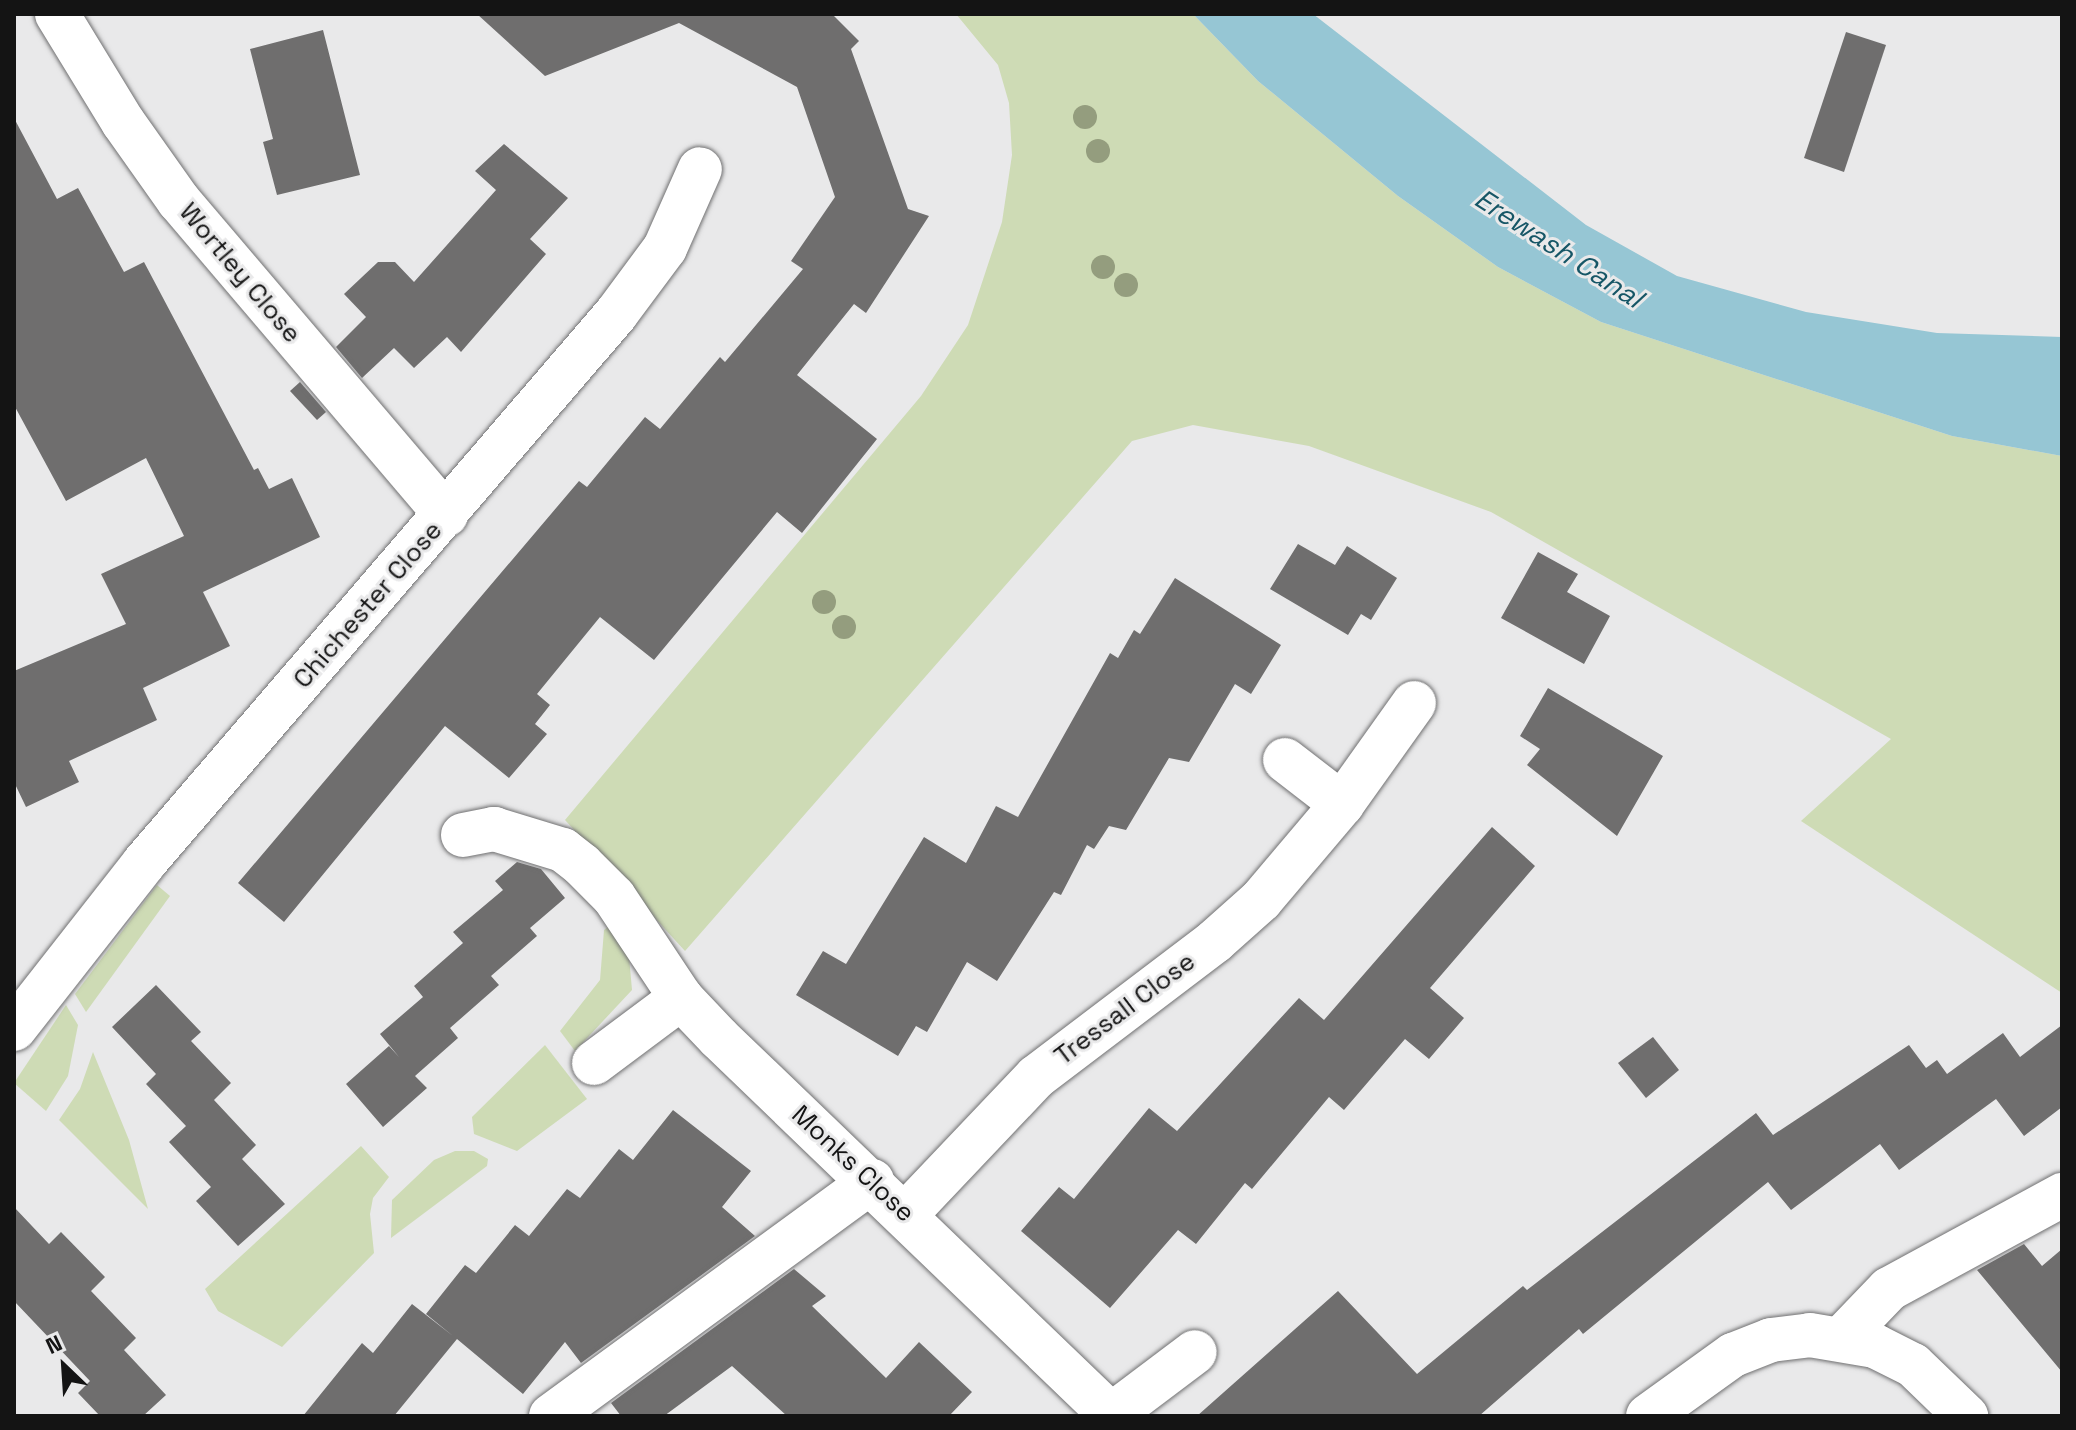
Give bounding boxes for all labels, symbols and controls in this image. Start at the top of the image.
water label: Erewash Canal [1469,181,1649,315]
street label: Wortley Close [173,197,307,349]
street label: Chichester Close [287,515,449,695]
street label: Tressall Close [1049,946,1201,1072]
street label: Monks Close [785,1099,921,1229]
north arrow [24,1326,104,1406]
text: N [41,1328,66,1360]

